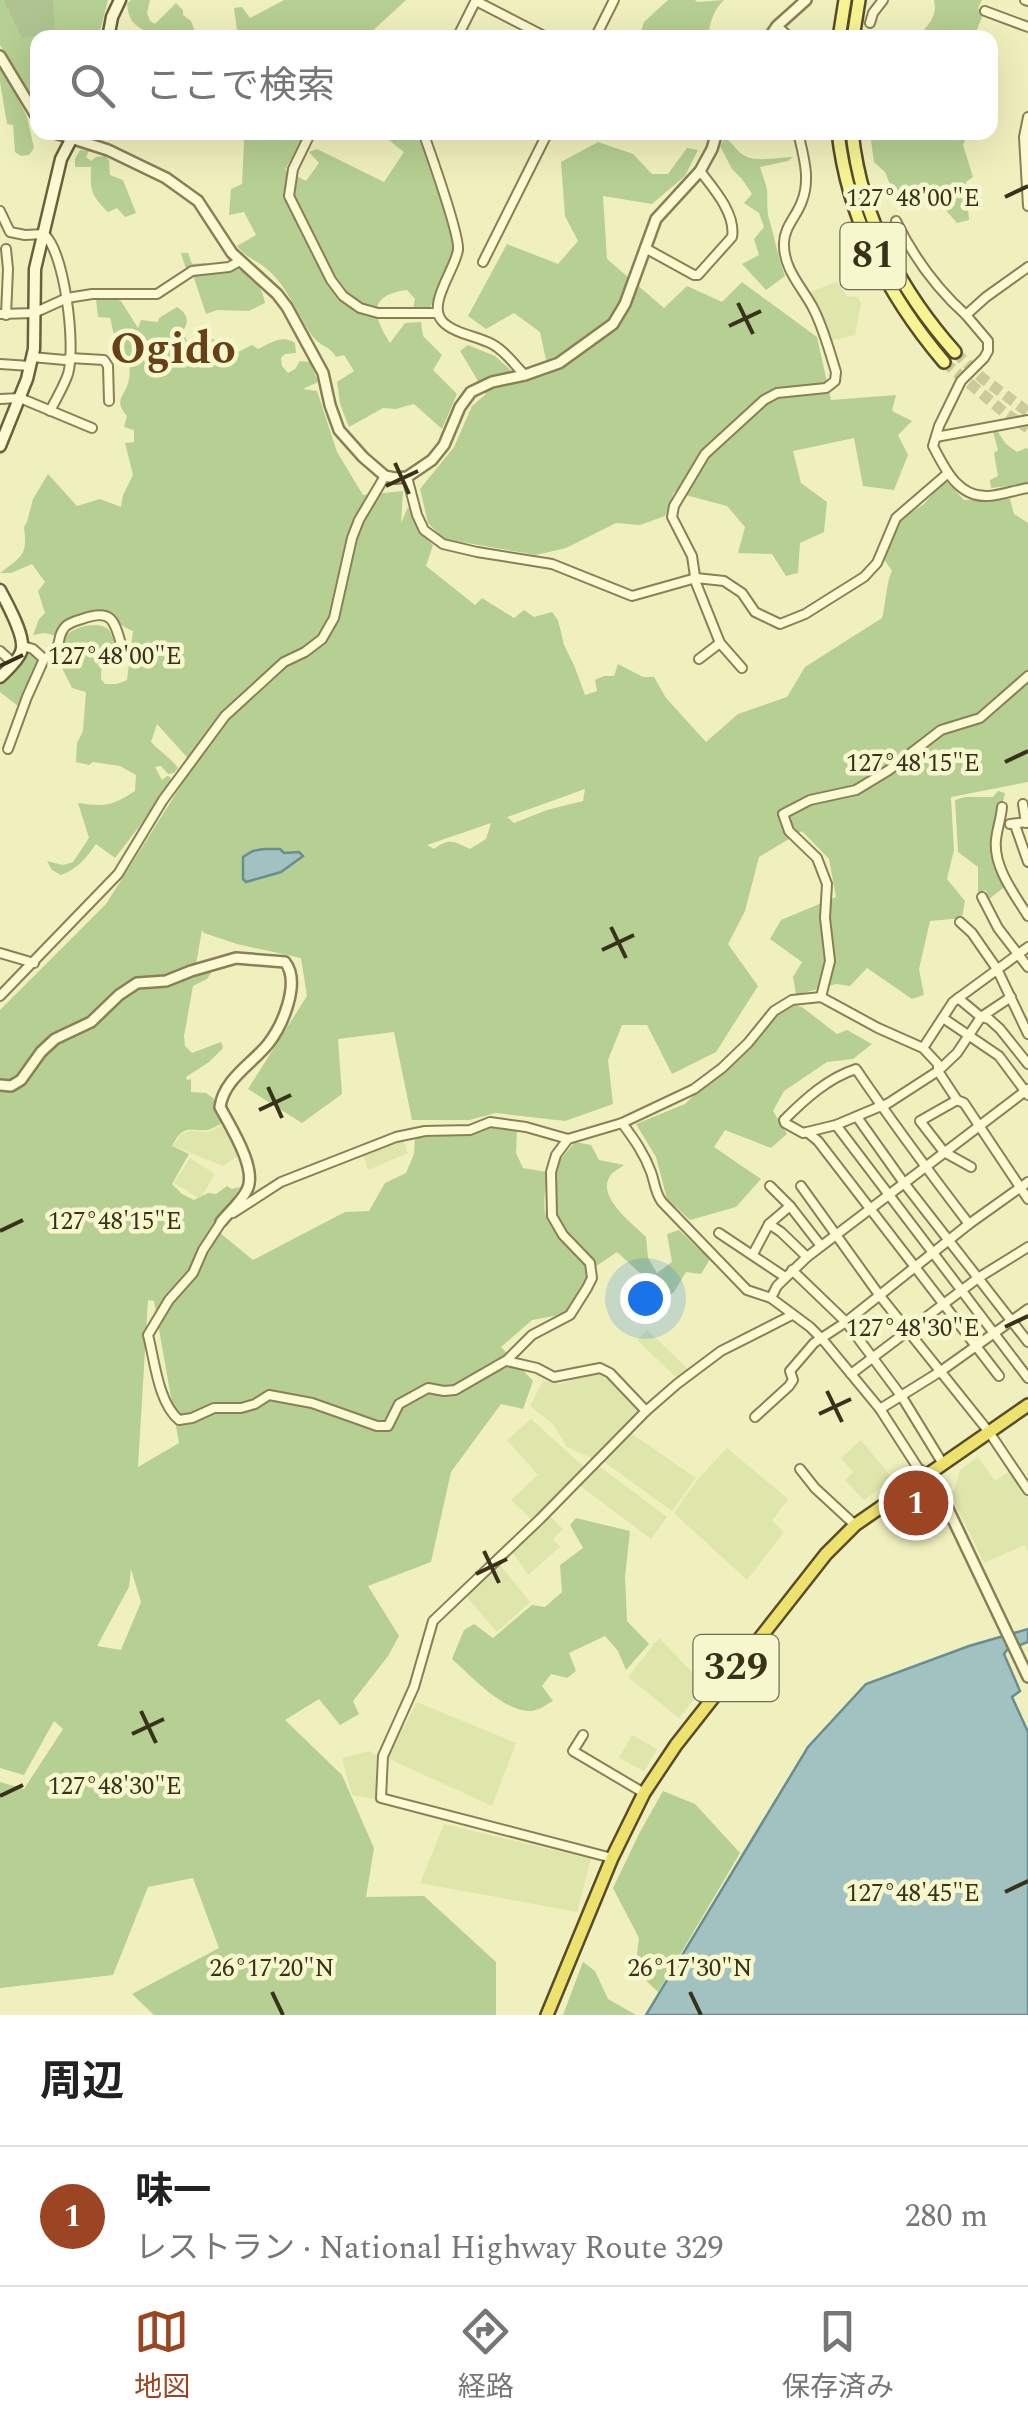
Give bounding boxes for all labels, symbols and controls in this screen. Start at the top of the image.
search box [30,30,998,140]
icon: search [65,58,120,113]
text: ここで検索 [145,58,335,116]
text: 127°48'00"E [846,180,980,218]
road number: 81 [840,223,906,289]
district label: Ogido [110,315,236,384]
text: 127°48'00"E [48,638,182,676]
text: 127°48'15"E [846,745,980,783]
text: 127°48'15"E [48,1203,182,1241]
your location [620,1273,671,1324]
text: 127°48'30"E [846,1310,980,1348]
pin: 1 [884,1466,948,1540]
road number: 329 [694,1635,778,1701]
text: 127°48'30"E [48,1768,182,1806]
text: 127°48'45"E [846,1875,980,1913]
text: 26°17'20"N [210,1950,334,1988]
text: 26°17'30"N [628,1950,752,1988]
text: 周辺 [40,2051,124,2114]
text: 味一 [135,2163,211,2221]
text: 1 [64,2192,81,2241]
text: 280 m [904,2192,988,2241]
text: レストラン · National Highway Route 329 [135,2224,723,2273]
tab: 地図 [134,2304,190,2409]
tab: 経路 [458,2304,514,2409]
tab: 保存済み [782,2304,894,2409]

